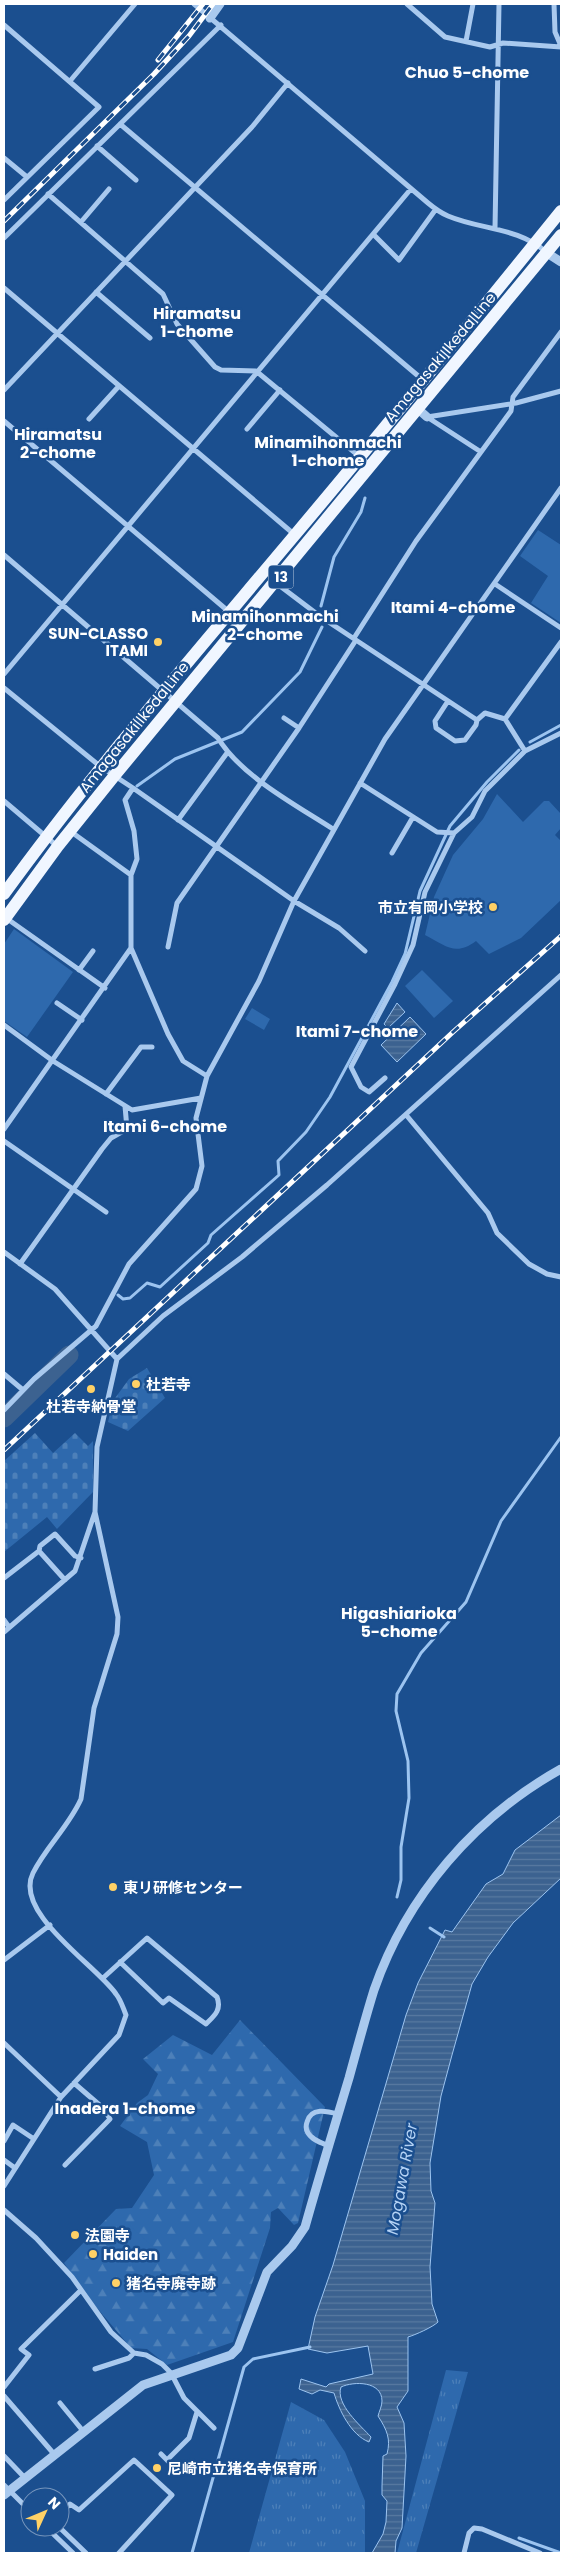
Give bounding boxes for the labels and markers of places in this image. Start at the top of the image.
place label: SUN-CLASSO ITAMI [48,623,148,661]
marker: SUN-CLASSO ITAMI [152,636,164,648]
place label: 市立有岡小学校 [378,897,483,918]
marker: 市立有岡小学校 [487,901,499,913]
place label: 杜若寺 [146,1374,191,1395]
marker: 杜若寺 [130,1378,142,1390]
marker: 杜若寺納骨堂 [85,1383,97,1395]
place label: 杜若寺納骨堂 [46,1396,136,1417]
place label: 東リ研修センター [123,1877,243,1898]
marker: 東リ研修センター [107,1881,119,1893]
place label: 法園寺 [85,2225,130,2246]
marker: 法園寺 [69,2229,81,2241]
place label: Haiden [103,2244,158,2265]
marker: Haiden [87,2248,99,2260]
place label: 猪名寺廃寺跡 [126,2273,216,2294]
marker: 猪名寺廃寺跡 [110,2277,122,2289]
place label: 尼崎市立猪名寺保育所 [167,2458,317,2479]
marker: 尼崎市立猪名寺保育所 [151,2462,163,2474]

